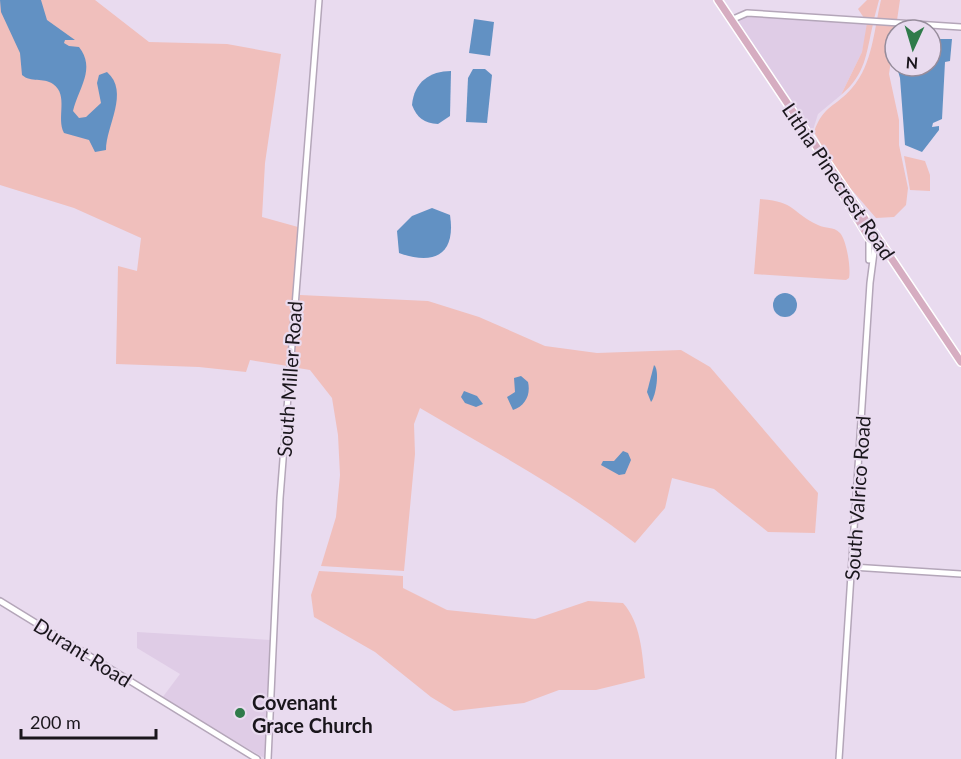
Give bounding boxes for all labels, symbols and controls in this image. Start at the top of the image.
north arrow [883,18,943,78]
text: N [905,54,919,73]
street label: Lithia Pinecrest Road [778,98,900,264]
street label: South Miller Road [272,300,306,458]
street label: South Valrico Road [839,415,875,581]
street label: Durant Road [30,612,136,692]
place label: Covenant Grace Church [252,690,373,737]
scale bar [21,702,156,740]
marker: Covenant Grace Church [233,706,247,720]
text: 200 m [30,711,81,733]

